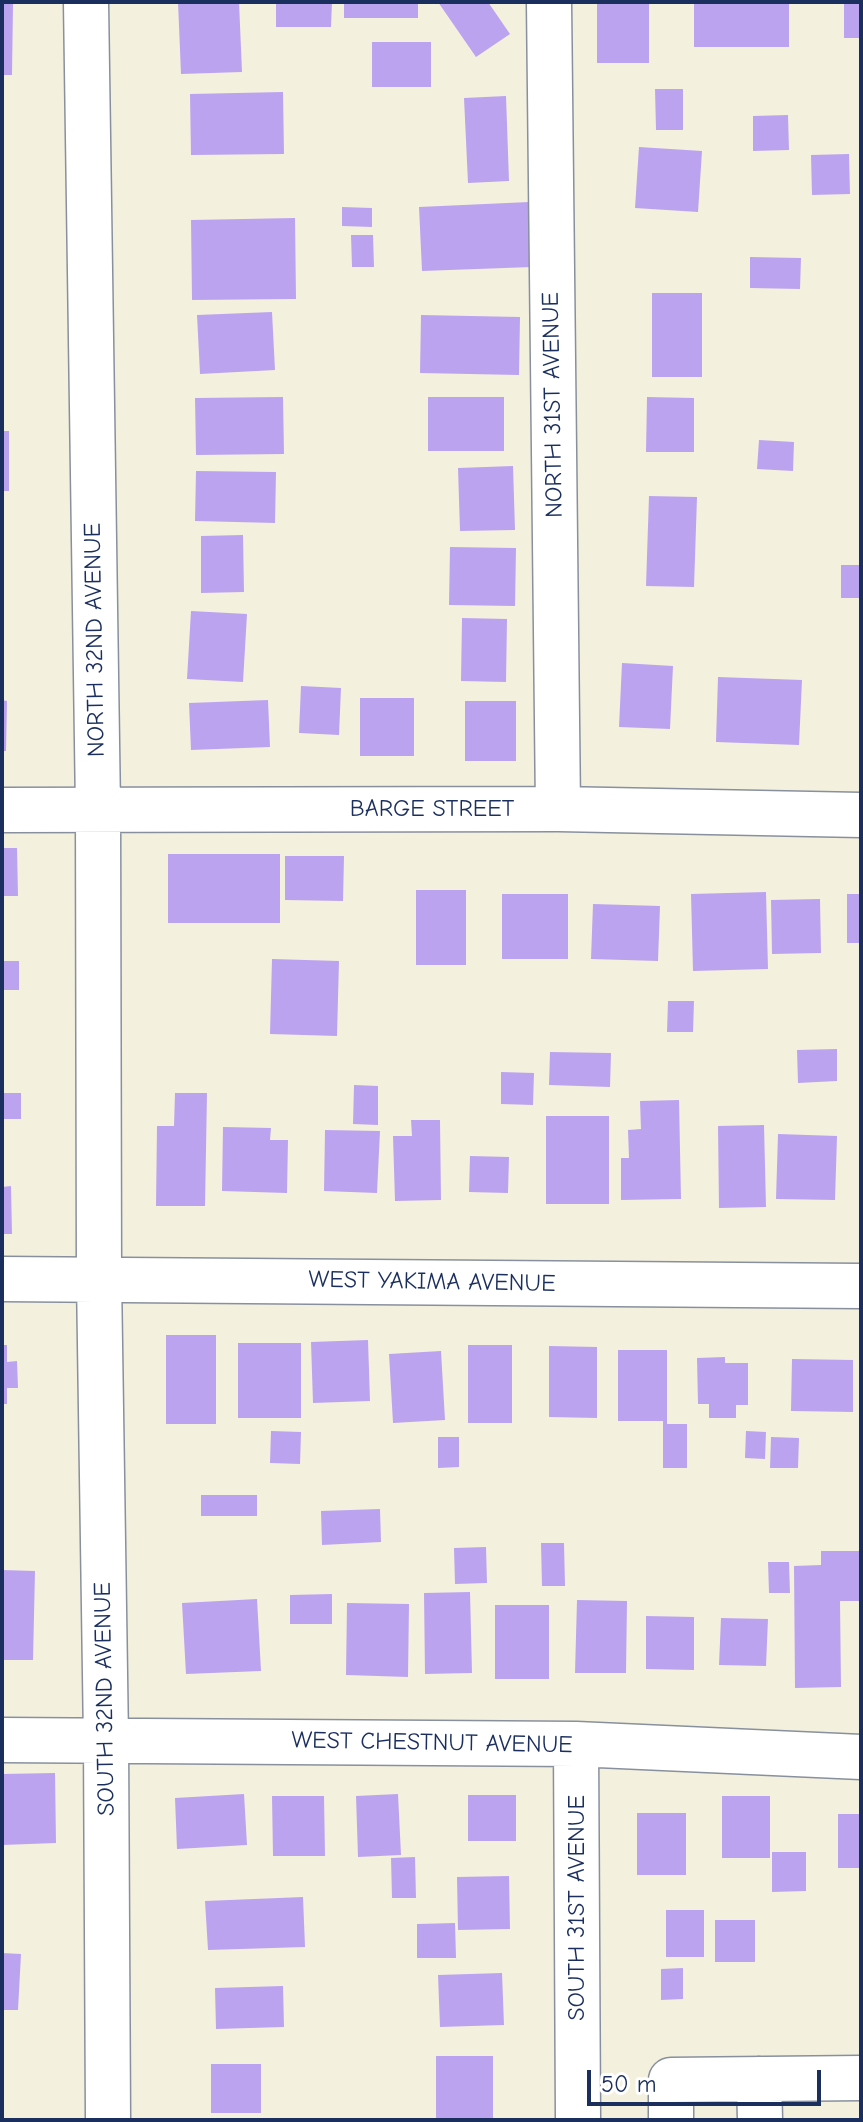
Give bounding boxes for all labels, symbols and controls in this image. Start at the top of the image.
street label: NORTH 31ST AVENUE [537,292,569,518]
street label: NORTH 32ND AVENUE [79,523,111,757]
street label: BARGE STREET [350,795,514,823]
street label: WEST YAKIMA AVENUE [308,1265,556,1299]
street label: SOUTH 32ND AVENUE [89,1582,121,1816]
street label: WEST CHESTNUT AVENUE [291,1726,573,1760]
street label: SOUTH 31ST AVENUE [563,1795,591,2021]
scale bar [591,2054,825,2104]
text: 50 m [601,2070,657,2098]

